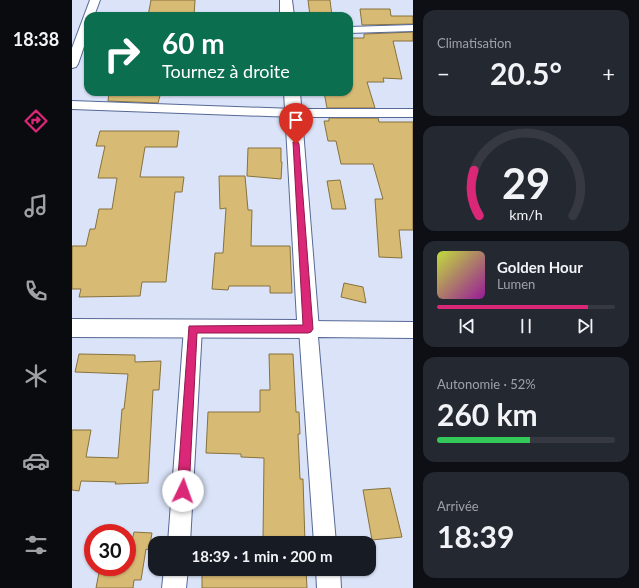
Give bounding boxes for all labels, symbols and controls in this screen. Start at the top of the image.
text: 60 m [162,26,225,60]
text: 18:38 [13,28,59,50]
icon: right [96,28,148,80]
text: Climatisation [437,35,512,51]
text: 20.5° [490,55,562,91]
text: Tournez à droite [162,60,290,82]
text: − [437,60,450,87]
text: + [602,60,615,87]
pin [279,103,313,144]
icon: directions [22,107,50,135]
icon: arrive [285,109,307,131]
text: 29 [502,158,550,208]
icon: music [22,192,50,220]
text: km/h [509,206,543,223]
text: Golden Hour [497,258,583,276]
text: Lumen [497,276,535,292]
icon: phone [22,277,50,305]
icon: previous [456,315,478,337]
icon: pause [515,315,537,337]
icon: next [574,315,596,337]
icon: climate [22,362,50,390]
text: Autonomie · 52% [437,376,536,392]
text: 260 km [437,396,538,432]
icon: car [22,447,50,475]
position arrow [162,470,204,512]
text: Arrivée [437,498,479,514]
text: 18:39 [437,518,514,554]
speed limit sign: 30 [84,524,136,576]
icon: filters [22,531,50,559]
text: 18:39 · 1 min · 200 m [192,547,332,565]

